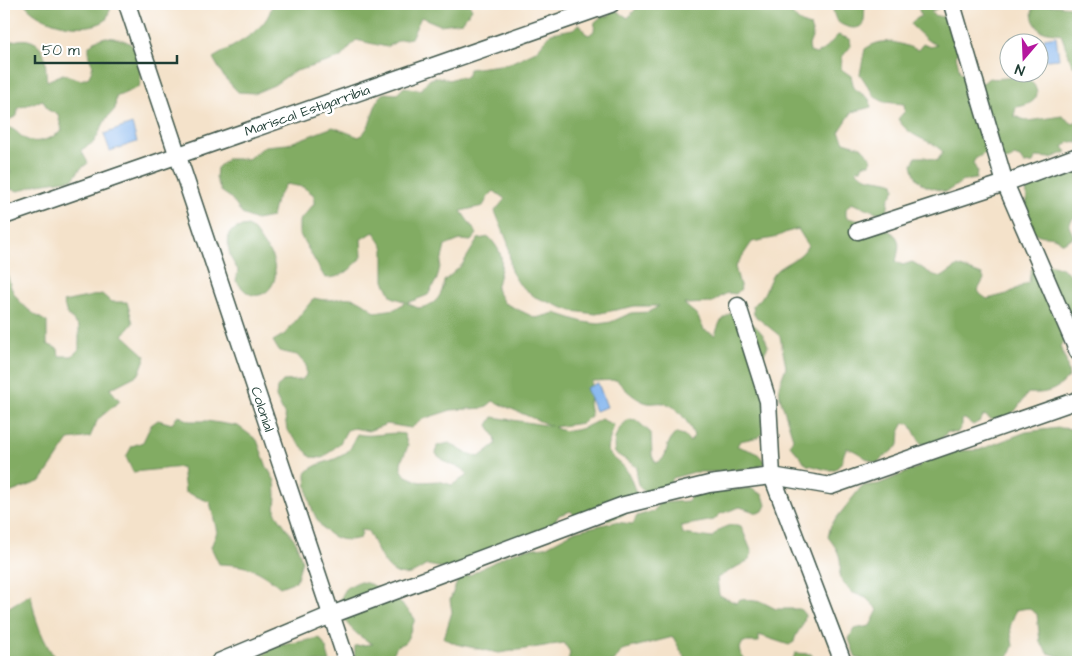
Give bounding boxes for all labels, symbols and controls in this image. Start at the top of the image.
scale bar [35,32,178,64]
north arrow [1000,32,1050,82]
text: 50 m [42,40,80,61]
text: N [1012,58,1028,80]
street label: Mariscal Estigarribia [242,80,373,142]
street label: Colonial [245,384,279,434]

